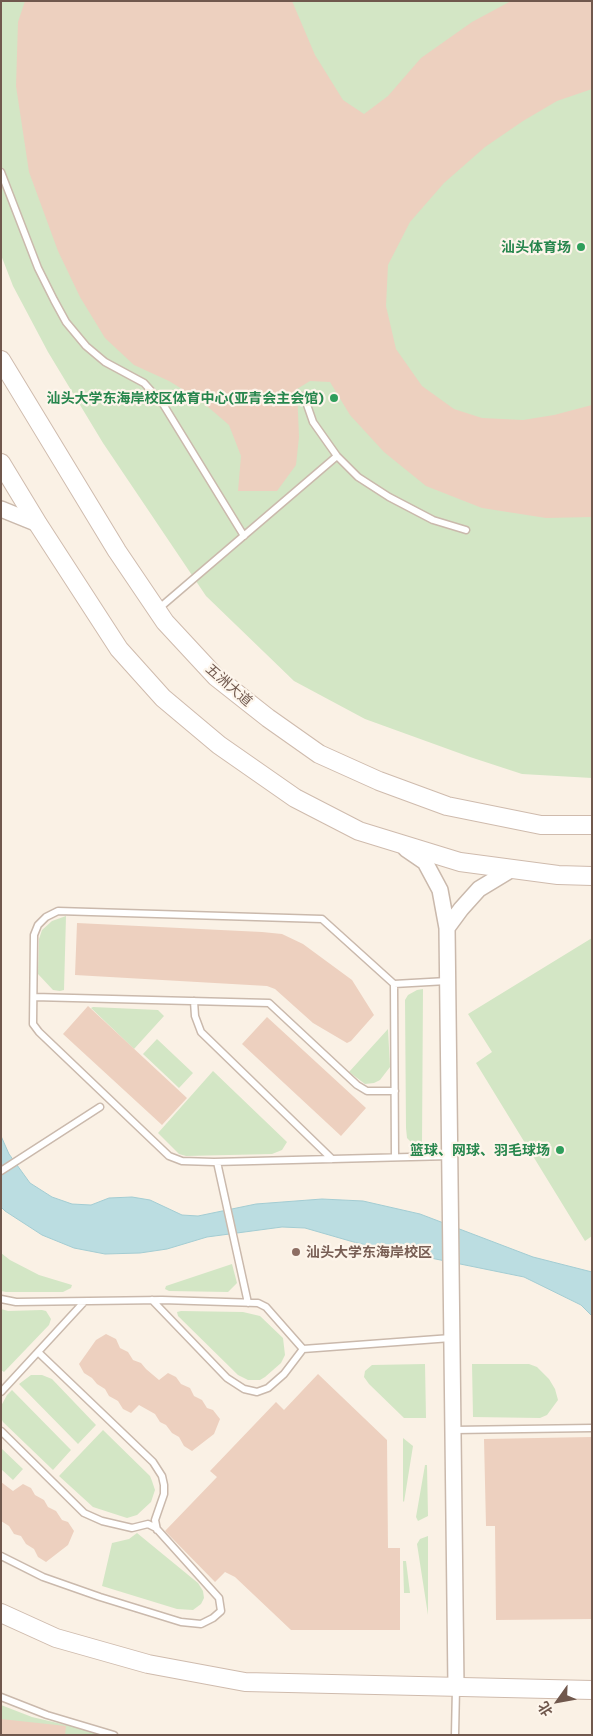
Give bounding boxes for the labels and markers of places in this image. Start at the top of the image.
place label: 汕头体育场 [501,239,571,255]
marker: 汕头体育场 [575,241,587,253]
place label: 汕头大学东海岸校区体育中心(亚青会主会馆) [46,390,324,406]
marker: 汕头大学东海岸校区体育中心(亚青会主会馆) [328,392,340,404]
place label: 篮球、网球、羽毛球场 [410,1142,550,1158]
marker: 篮球、网球、羽毛球场 [554,1144,566,1156]
place label: 汕头大学东海岸校区 [306,1244,432,1260]
marker: 汕头大学东海岸校区 [290,1246,302,1258]

